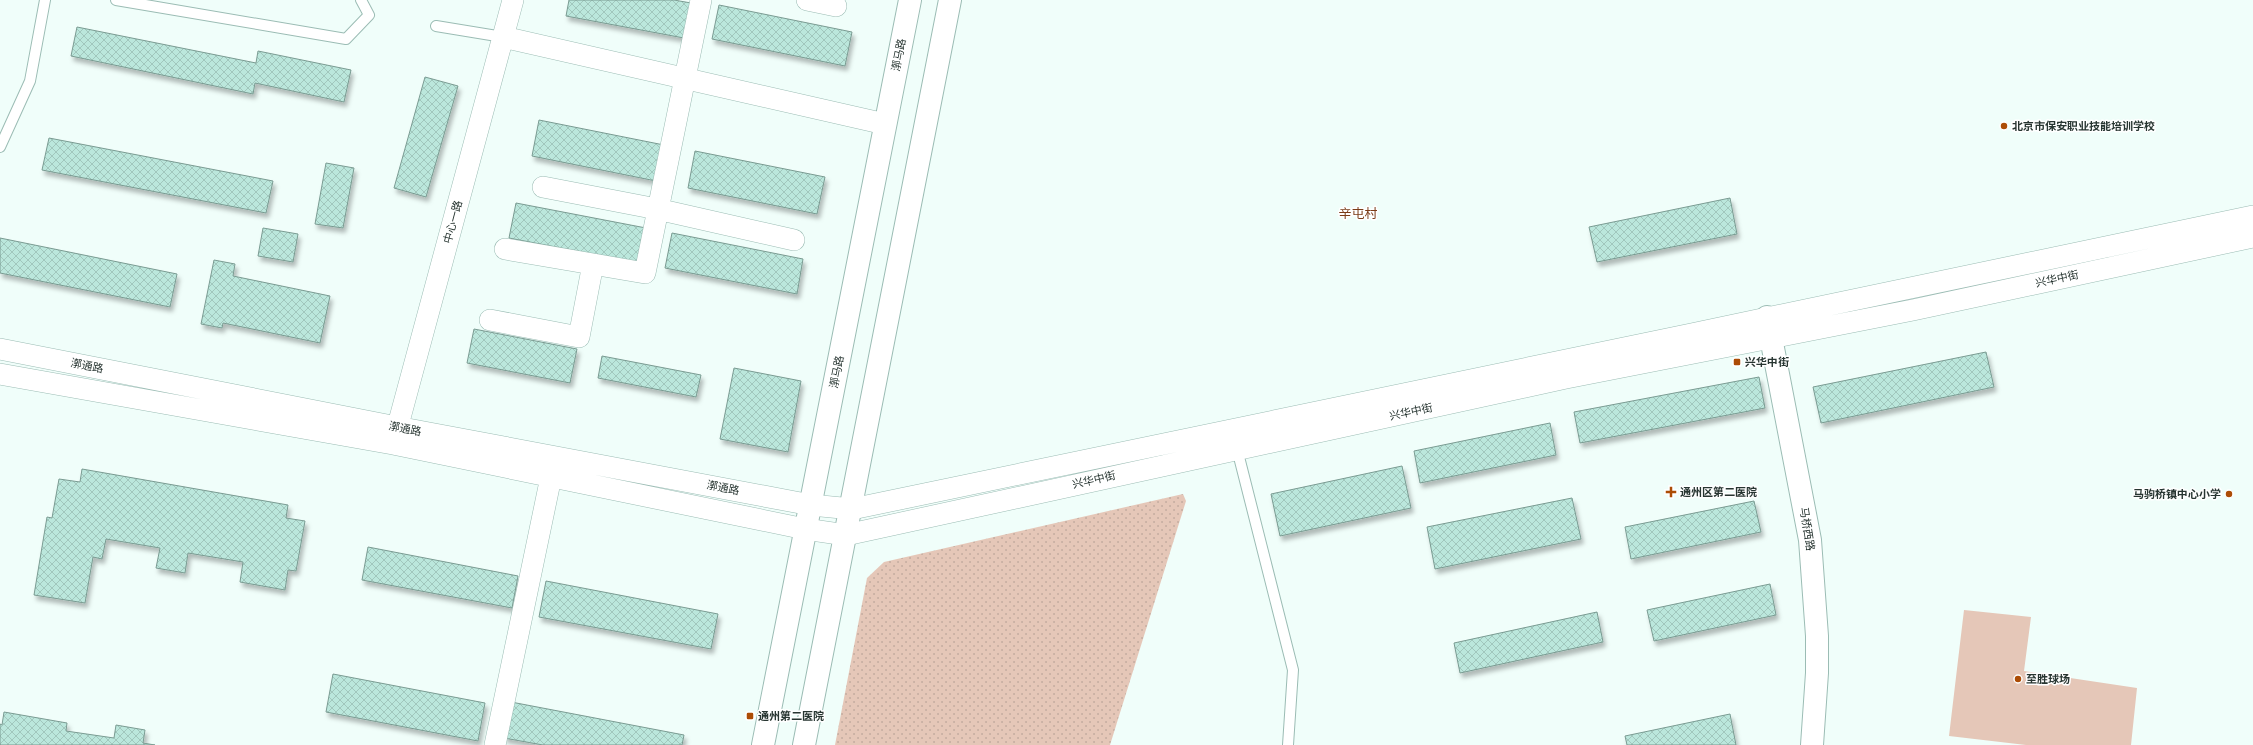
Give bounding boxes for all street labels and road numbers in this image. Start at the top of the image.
street label: 漷马路 [889,38,909,72]
street label: 中心一路 [441,199,465,245]
street label: 兴华中街 [2034,268,2080,290]
street label: 漷马路 [827,355,847,389]
street label: 漷通路 [70,356,104,376]
street label: 兴华中街 [1388,401,1434,423]
street label: 漷通路 [388,419,422,439]
street label: 兴华中街 [1071,469,1117,491]
street label: 漷通路 [706,478,740,498]
street label: 马桥西路 [1797,506,1817,552]

